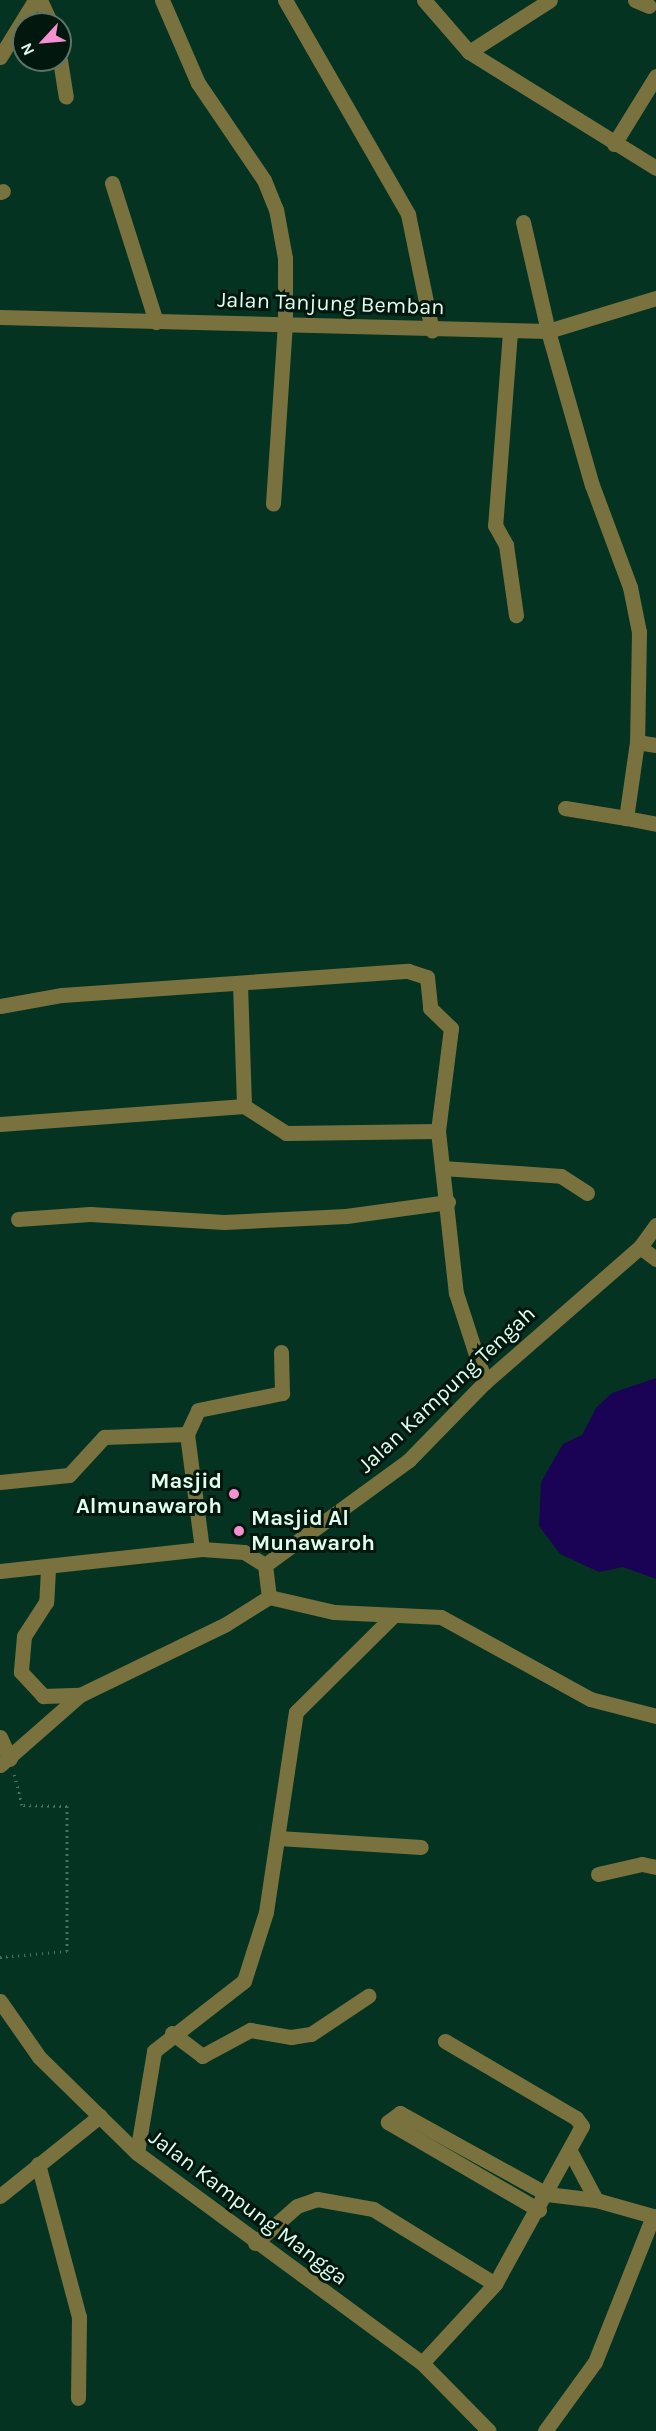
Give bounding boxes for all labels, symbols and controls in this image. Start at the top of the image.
north arrow [12,12,72,72]
text: N [16,40,38,59]
street label: Jalan Tanjung Bemban [217,287,445,321]
street label: Jalan Kampung Tengah [353,1301,541,1479]
place label: Masjid Almunawaroh [76,1468,222,1520]
marker: Masjid Almunawaroh [227,1487,241,1501]
place label: Masjid Al Munawaroh [251,1505,375,1556]
marker: Masjid Al Munawaroh [232,1524,246,1538]
street label: Jalan Kampung Mangga [143,2125,353,2291]

